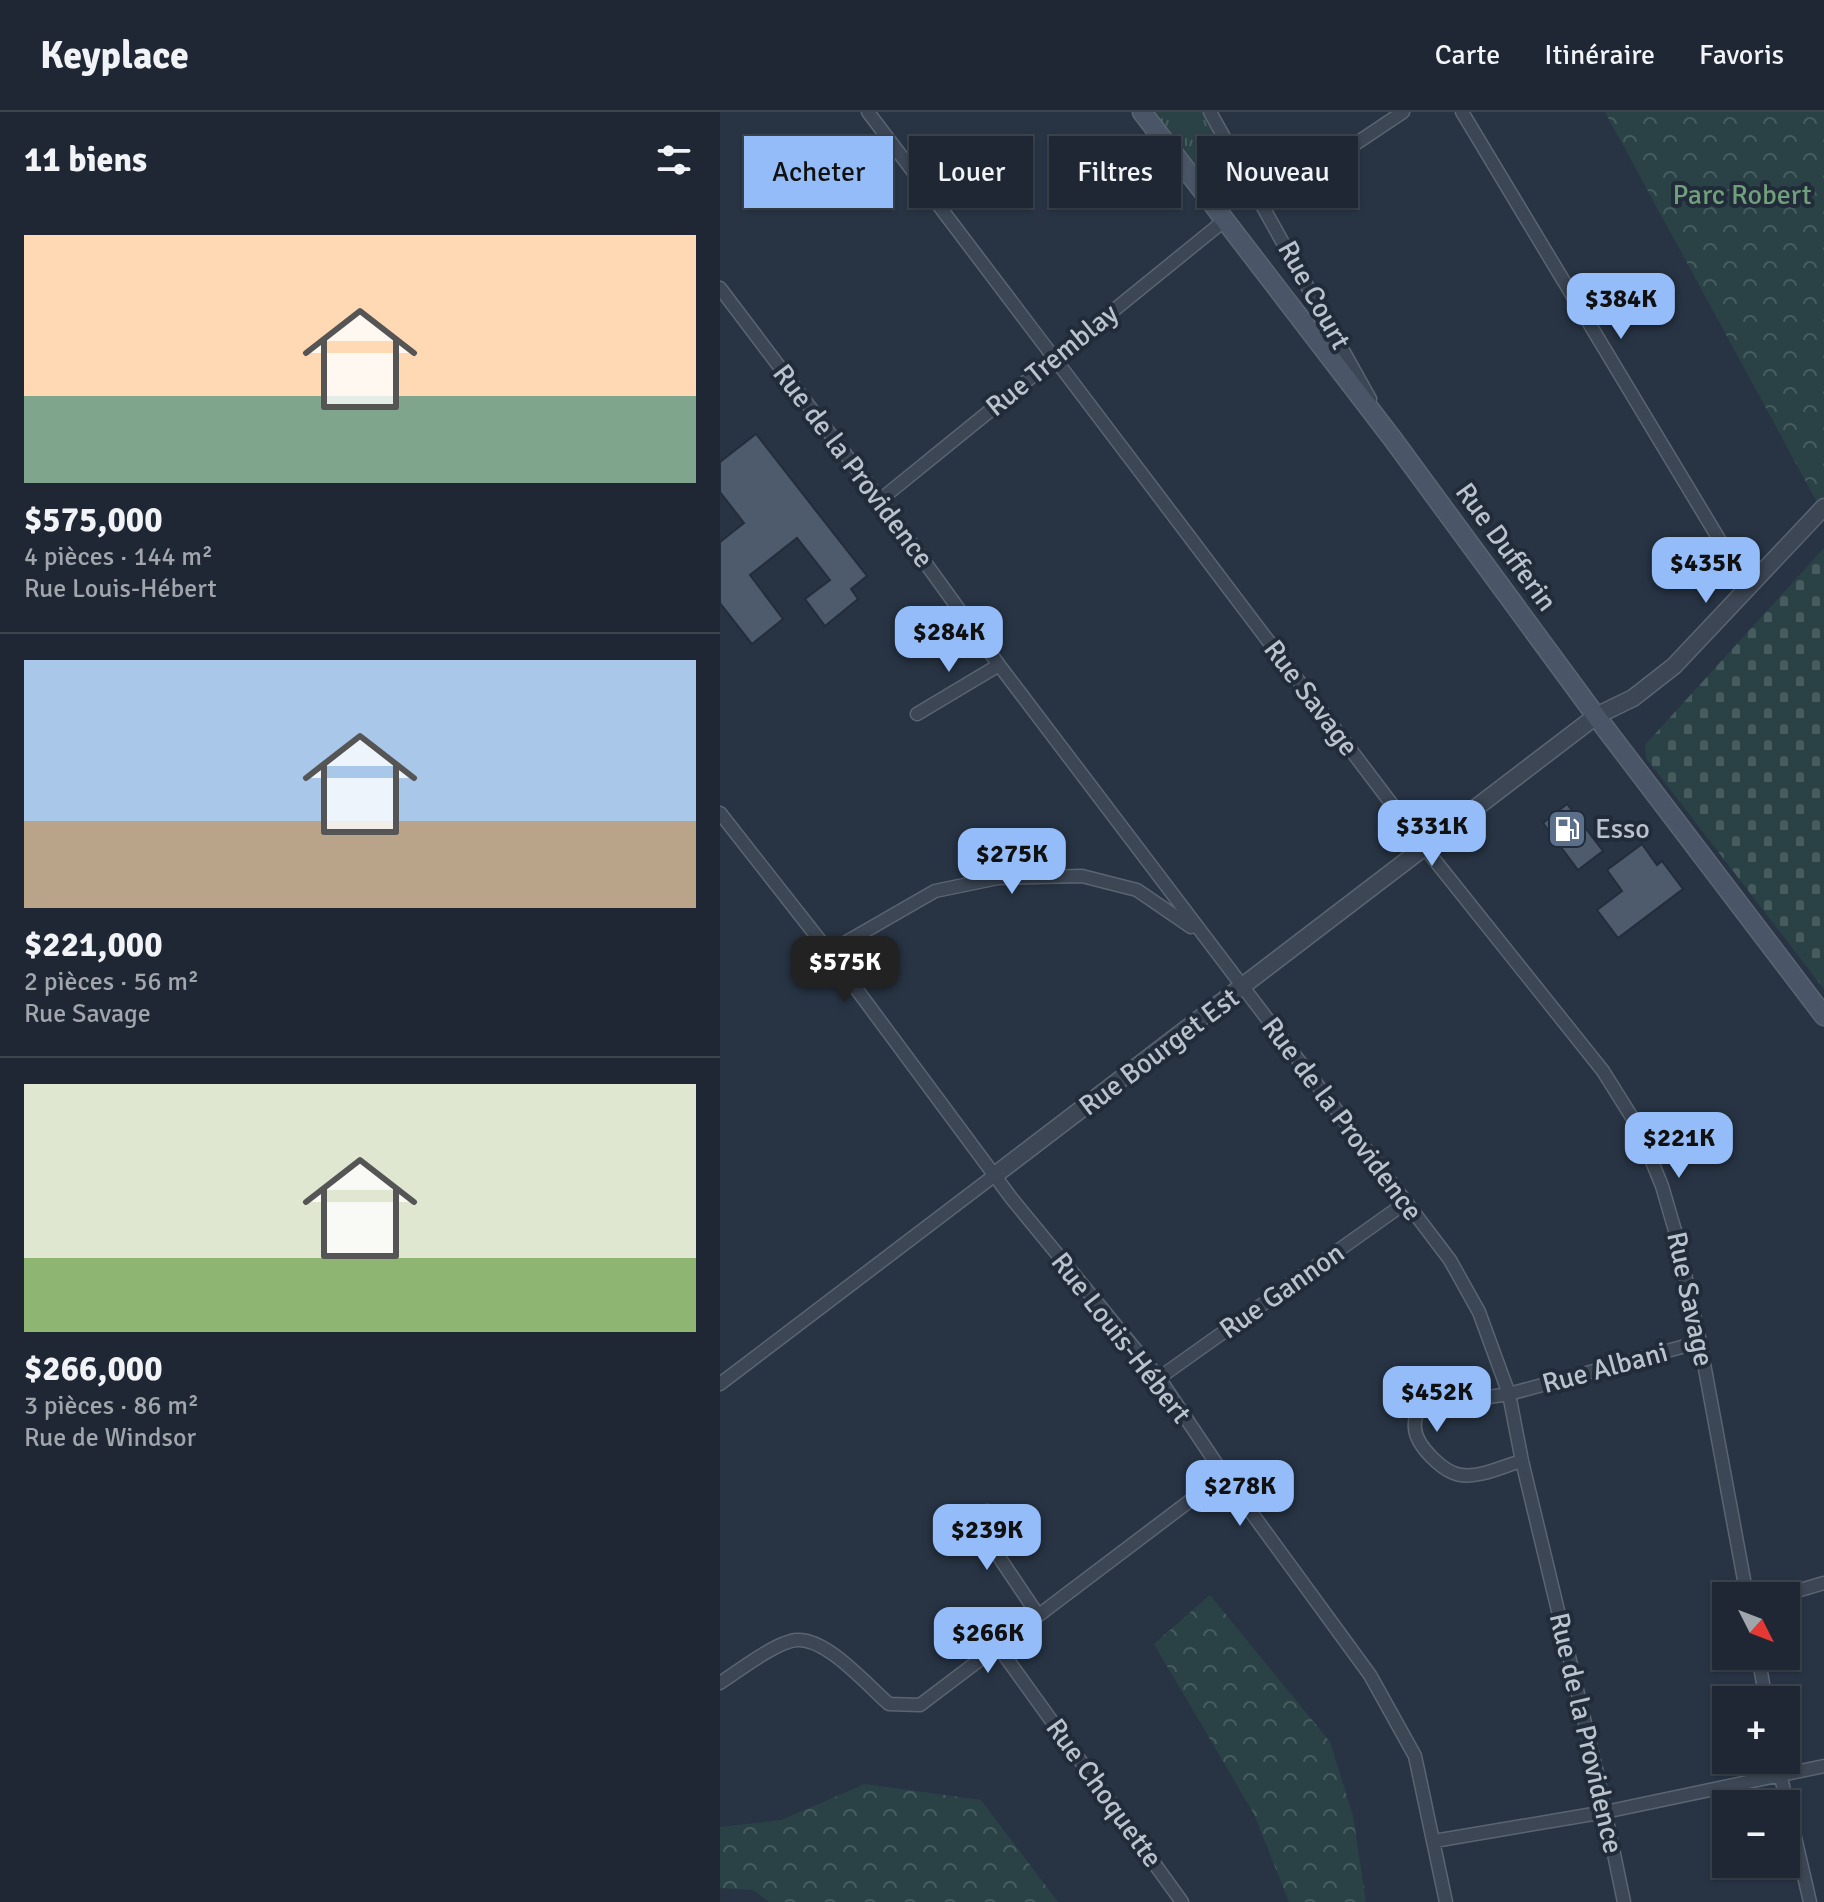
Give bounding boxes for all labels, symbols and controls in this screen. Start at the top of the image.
text: Keyplace [40,32,189,79]
text: Carte [1435,38,1500,72]
text: Itinéraire [1544,38,1655,72]
text: Favoris [1699,38,1784,72]
chip: Acheter [744,136,893,208]
chip: Louer [909,136,1033,208]
chip: Filtres [1049,136,1181,208]
chip: Nouveau [1197,136,1358,208]
icon: filters [652,138,696,182]
text: 11 biens [24,139,147,181]
park label: Parc Robert [1672,178,1812,212]
street label: Rue Court [1270,235,1358,355]
pin: $384K [1565,273,1677,341]
text: $384K [1585,283,1657,315]
icon: home [288,287,432,431]
street label: Rue Tremblay [979,296,1125,424]
street label: Rue de la Providence [765,358,941,574]
street label: Rue Dufferin [1448,476,1564,618]
text: $575,000 [24,499,163,541]
pin: $435K [1650,537,1762,605]
text: 4 pièces · 144 m² [24,541,213,573]
text: $435K [1670,547,1742,579]
text: Rue Louis-Hébert [24,573,217,605]
pin: $284K [893,606,1005,674]
text: $284K [913,616,985,648]
street label: Rue Savage [1256,633,1366,763]
icon: home [288,712,432,856]
pin: $331K [1376,800,1488,868]
fuel station icon: Esso [1546,808,1588,850]
text: $331K [1396,810,1468,842]
place label: Esso [1595,812,1650,846]
pin: $275K [956,828,1068,896]
text: $275K [976,838,1048,870]
text: $221,000 [24,924,163,966]
pin: $575K [789,936,901,1004]
text: $575K [809,946,881,978]
text: 2 pièces · 56 m² [24,966,199,998]
street label: Rue Bourget Est [1072,981,1246,1123]
text: Rue Savage [24,998,151,1030]
street label: Rue de la Providence [1254,1011,1430,1227]
pin: $221K [1623,1112,1735,1180]
text: $221K [1643,1122,1715,1154]
icon: home [288,1136,432,1280]
street label: Rue Savage [1659,1229,1721,1369]
street label: Rue Gannon [1213,1236,1351,1346]
street label: Rue Louis-Hébert [1044,1246,1198,1430]
street label: Rue Albani [1539,1335,1671,1401]
text: $266,000 [24,1348,163,1390]
pin: $452K [1381,1366,1493,1434]
text: $452K [1401,1376,1473,1408]
text: 3 pièces · 86 m² [24,1390,199,1422]
text: Rue de Windsor [24,1422,196,1454]
pin: $278K [1184,1460,1296,1528]
text: $278K [1204,1470,1276,1502]
pin: $239K [931,1504,1043,1572]
text: $239K [951,1514,1023,1546]
north arrow [1712,1582,1800,1670]
map controls [1712,1582,1800,1878]
pin: $266K [932,1607,1044,1675]
street label: Rue de la Providence [1542,1609,1630,1857]
text: $266K [952,1617,1024,1649]
button: + [1712,1686,1800,1774]
street label: Rue Choquette [1039,1712,1169,1874]
button: − [1712,1790,1800,1878]

